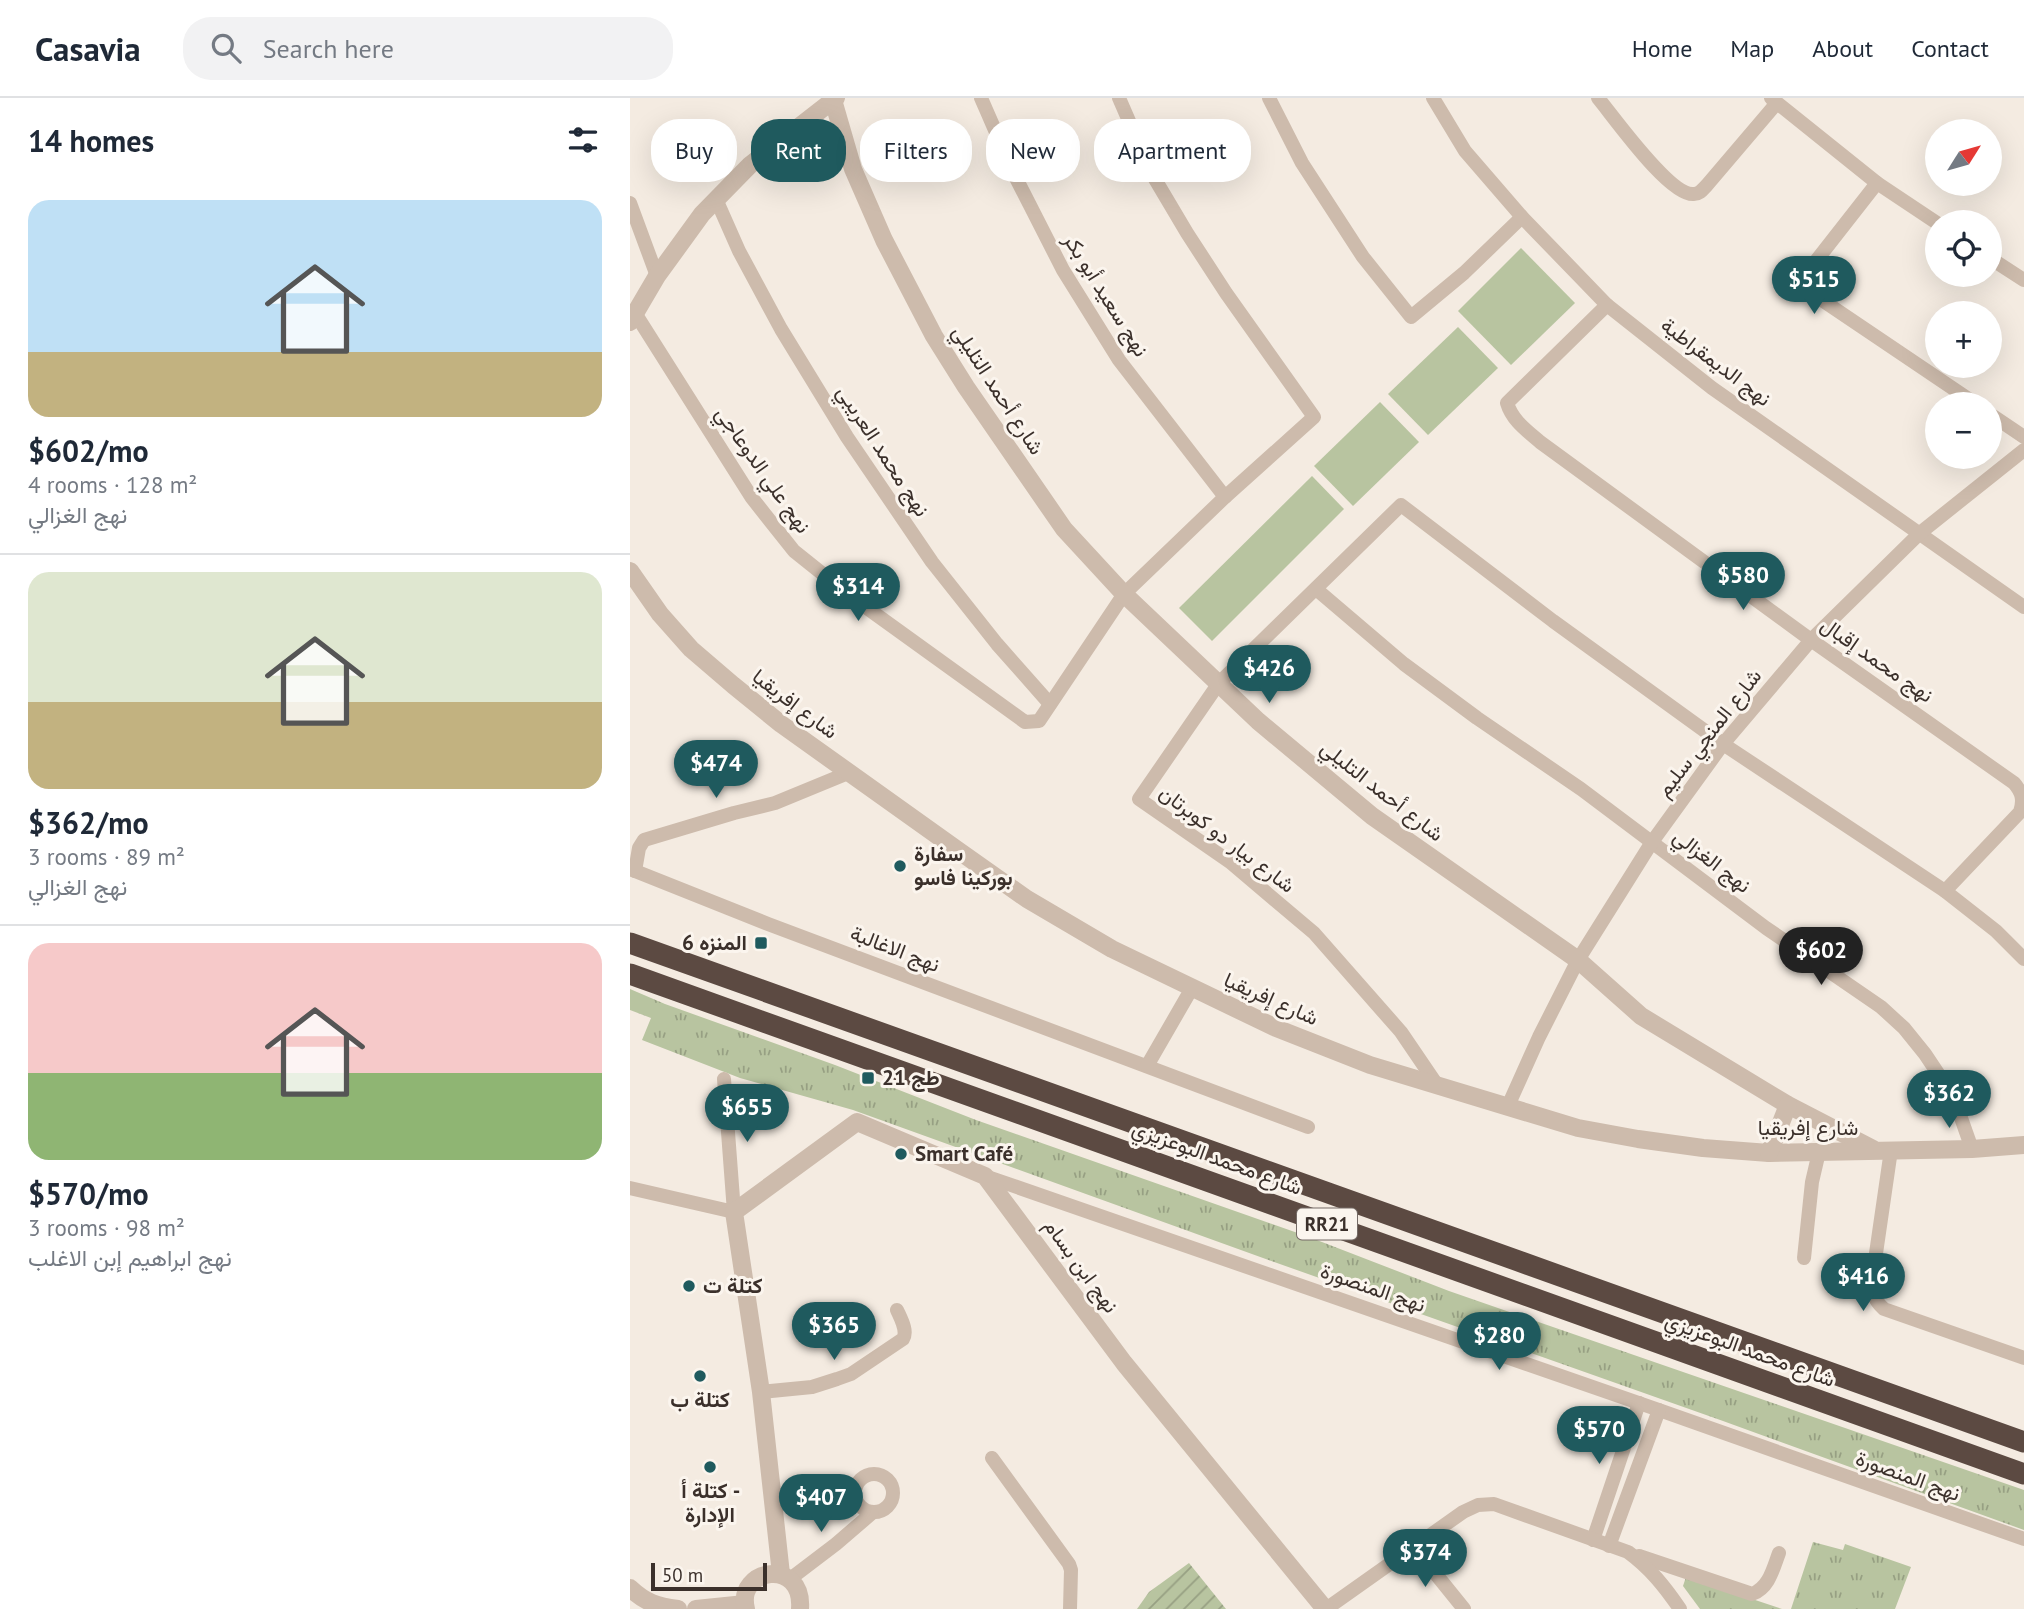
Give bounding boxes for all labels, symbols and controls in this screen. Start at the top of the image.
search box [183,17,673,80]
text: Casavia [35,27,141,70]
icon: search [207,29,245,67]
text: Search here [263,32,394,65]
text: Home [1632,33,1692,64]
text: Map [1730,33,1774,64]
text: About [1812,33,1873,64]
text: Contact [1911,33,1989,64]
chip: Buy [651,119,737,182]
chip: Rent [751,119,846,182]
chip: Filters [860,119,972,182]
chip: New [986,119,1080,182]
chip: Apartment [1094,119,1251,182]
north arrow [1925,119,2002,196]
map controls [1925,119,2002,469]
text: 14 homes [28,121,154,160]
icon: filters [564,121,602,159]
button: locate [1925,210,2002,287]
street label: نهج سعيد أبو بكر [1056,227,1155,362]
icon: home [252,246,378,372]
pin: $515 [1773,256,1855,316]
text: $515 [1788,264,1840,293]
button: + [1925,301,2002,378]
street label: نهج الديمقراطية [1655,311,1777,413]
street label: شارع أحمد التليلي [943,320,1050,462]
street label: نهج محمد العريبي [828,380,936,524]
button: − [1925,392,2002,469]
street label: نهج علي الدوعاجي [706,401,817,541]
text: $602/mo [28,431,149,470]
text: 4 rooms · 128 m² [28,470,197,499]
text: نهج الغزالي [28,500,127,529]
pin: $580 [1702,552,1784,612]
text: $580 [1717,560,1769,589]
pin: $314 [817,564,899,623]
text: $314 [832,571,884,600]
street label: نهج محمد إقبال [1815,611,1939,709]
icon: home [252,618,378,744]
pin: $426 [1228,646,1310,705]
text: $426 [1243,653,1295,682]
street label: شارع إفريقيا [746,663,844,745]
street label: شارع المنجي سليم [1650,663,1770,805]
street label: شارع أحمد التليلي [1313,734,1449,850]
pin: $474 [675,740,757,800]
text: $474 [690,748,742,777]
street label: شارع بيار دو كوبرتان [1153,779,1301,899]
text: $362/mo [28,803,149,842]
street label: نهج الغزالي [1666,823,1757,902]
place label: سفارة بوركينا فاسو [914,840,1013,891]
text: 3 rooms · 89 m² [28,842,185,871]
marker: سفارة بوركينا فاسو [892,858,908,874]
text: نهج الغزالي [28,872,127,901]
street label: نهج الاغالبة [846,919,944,979]
pin: $602 [1780,928,1862,987]
place label: المنزه 6 [682,929,747,956]
marker: المنزه 6 [753,935,769,951]
text: $602 [1795,935,1847,964]
street label: شارع إفريقيا [1219,966,1323,1032]
icon: home [252,989,378,1115]
place label: طج 21 [882,1064,940,1092]
marker: طج 21 [860,1070,876,1086]
pin: $362 [1908,1070,1990,1130]
text: $362 [1923,1078,1975,1107]
pin: $655 [706,1084,788,1144]
text: $655 [721,1092,773,1121]
street label: شارع محمد البوعزيزي [1127,1114,1306,1205]
street label: شارع إفريقيا [1758,1114,1858,1142]
place label: Smart Café [915,1140,1013,1167]
marker: Smart Café [893,1146,909,1162]
text: $570/mo [28,1174,149,1213]
road number: RR21 [1297,1208,1357,1240]
text: 3 rooms · 98 m² [28,1213,185,1242]
street label: نهج ابن بسام [1037,1213,1125,1319]
text: نهج ابراهيم إبن الاغلب [28,1243,232,1272]
pin: $416 [1822,1254,1904,1313]
street label: نهج المنصورة [1317,1257,1429,1319]
text: $416 [1837,1261,1889,1290]
place label: كتلة ت [703,1272,763,1299]
marker: كتلة ت [681,1278,697,1294]
pin: $365 [793,1302,875,1362]
street label: شارع محمد البوعزيزي [1660,1306,1839,1397]
text: $365 [808,1310,860,1339]
pin: $280 [1458,1312,1540,1372]
text: $280 [1473,1320,1525,1349]
marker: كتلة ب [692,1368,708,1384]
place label: كتلة ب [670,1386,730,1413]
pin: $570 [1558,1406,1640,1466]
text: $570 [1573,1414,1625,1443]
street label: نهج المنصورة [1852,1444,1964,1508]
marker: كتلة أ - الإدارة [702,1459,718,1475]
pin: $407 [780,1474,862,1534]
place label: كتلة أ - الإدارة [681,1477,740,1529]
text: $407 [795,1482,847,1511]
pin: $374 [1384,1530,1466,1589]
text: $374 [1399,1537,1451,1566]
scale bar [651,1560,766,1592]
text: 50 m [662,1563,703,1587]

